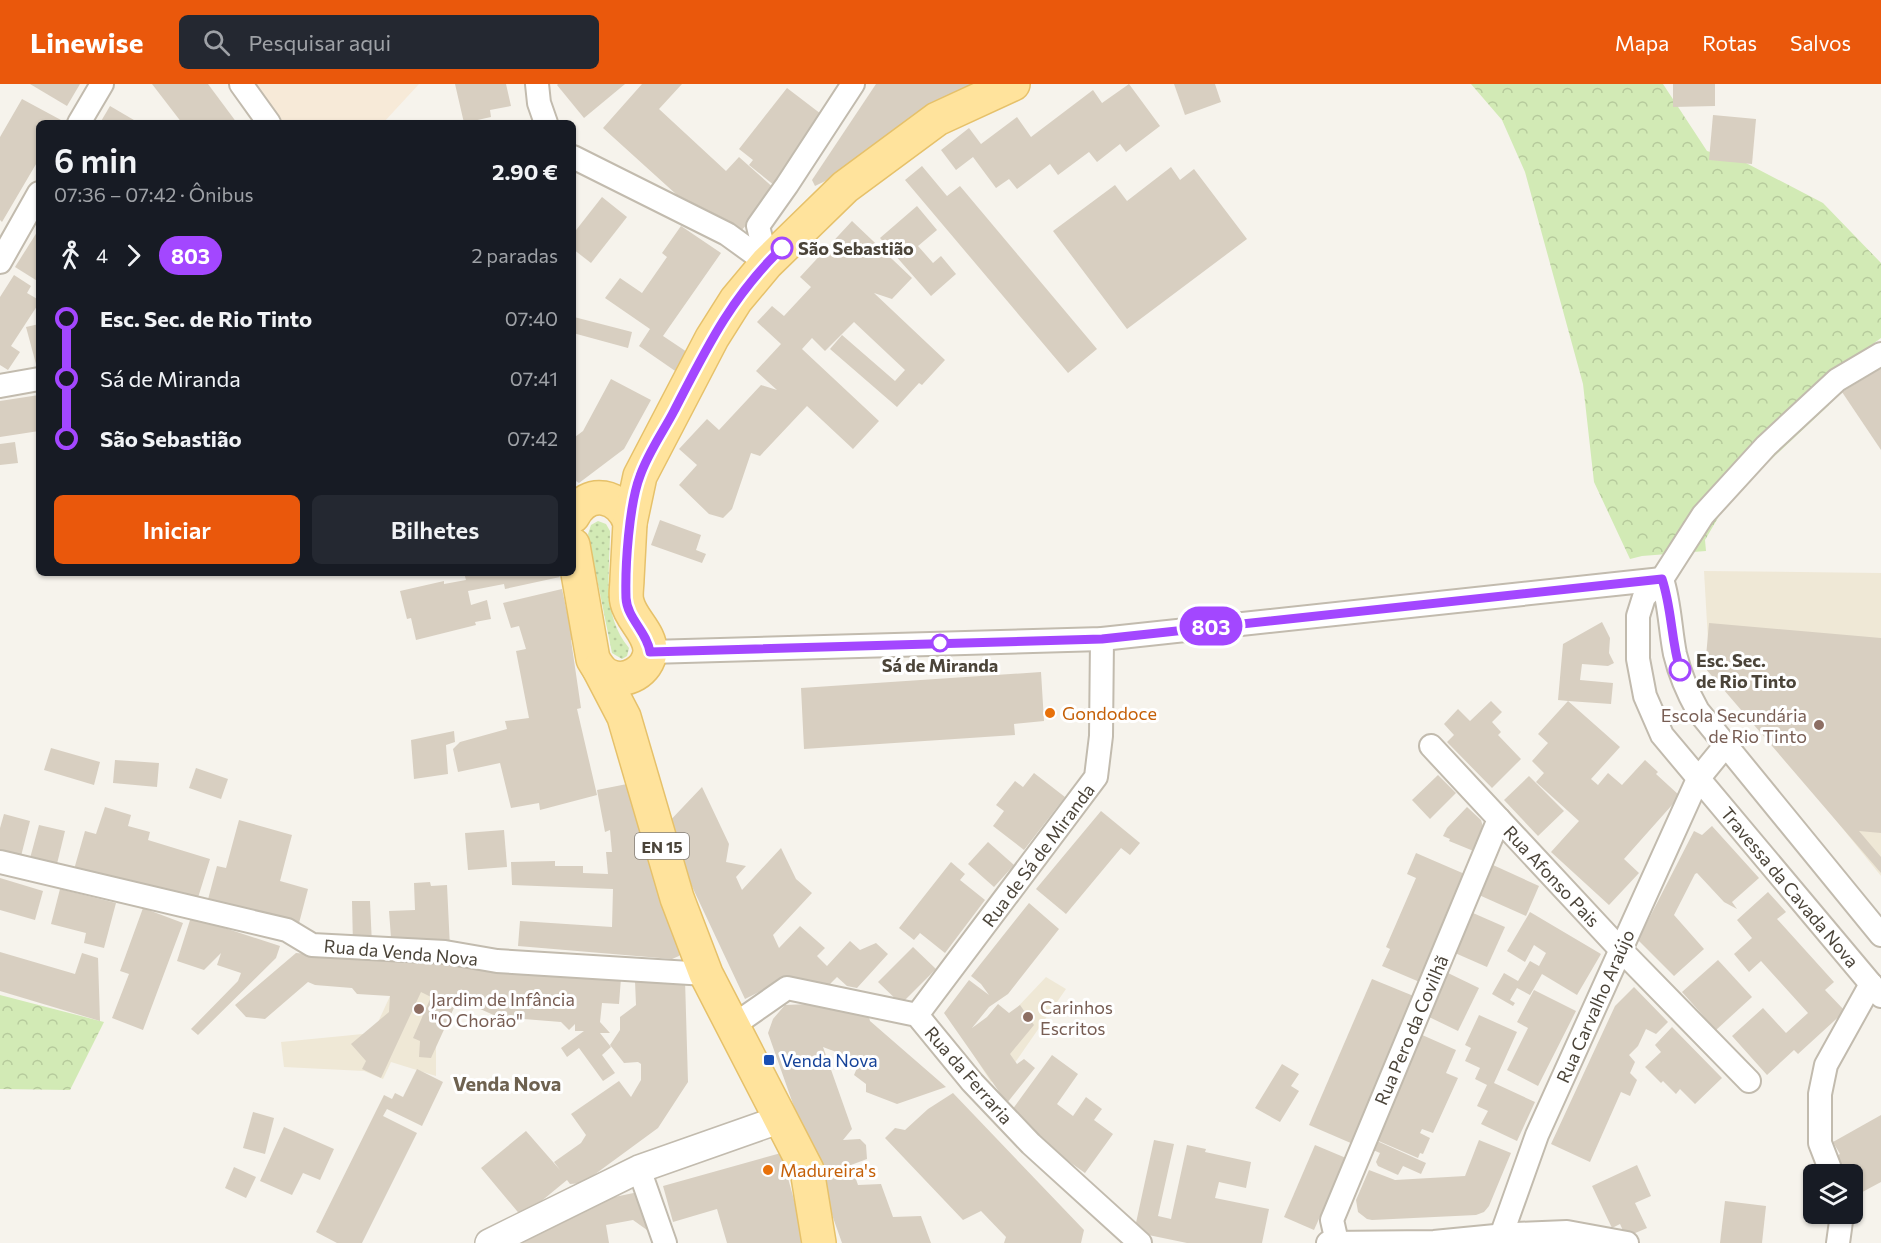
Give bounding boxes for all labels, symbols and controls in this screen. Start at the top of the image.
search box [179,15,599,69]
text: Linewise [30,25,143,59]
icon: search [200,26,233,59]
text: Pesquisar aqui [248,29,391,56]
text: Mapa [1615,30,1669,55]
text: Rotas [1702,30,1757,55]
text: Salvos [1790,30,1851,55]
text: 6 min [54,139,137,180]
text: 2.90 € [492,158,558,185]
text: 07:36 – 07:42 · Ônibus [54,182,254,206]
marker: São Sebastião [771,237,793,259]
place label: São Sebastião [798,237,914,259]
icon: walk [54,239,87,272]
icon: forward [117,239,150,272]
text: 4 [96,243,108,267]
text: 803 [171,243,210,268]
text: 2 paradas [471,243,558,267]
text: Esc. Sec. de Rio Tinto [100,305,312,332]
text: 07:40 [505,306,558,330]
text: Sá de Miranda [100,365,241,392]
text: 07:41 [510,366,558,390]
text: São Sebastião [100,425,242,452]
text: 07:42 [507,426,558,450]
button: Iniciar [54,495,300,564]
button: Bilhetes [312,495,558,564]
line badge: 803 [1176,606,1246,646]
text: 803 [1191,614,1231,639]
marker: Sá de Miranda [931,634,949,652]
place label: Esc. Sec. de Rio Tinto [1696,649,1797,692]
place label: Sá de Miranda [882,654,998,676]
marker: Esc. Sec. de Rio Tinto [1669,659,1691,681]
place label: Gondodoce [1062,702,1157,724]
place label: Escola Secundária de Rio Tinto [1661,704,1807,747]
marker: Gondodoce [1043,706,1057,720]
marker: Escola Secundária de Rio Tinto [1812,718,1826,732]
street label: Rua de Sá de Miranda [977,779,1099,931]
street label: Travessa da Cavada Nova [1716,802,1864,972]
street label: Rua Afonso Pais [1499,821,1605,931]
road number: EN 15 [635,833,689,859]
street label: Rua Carvalho Araújo [1551,926,1639,1086]
street label: Rua da Venda Nova [323,934,479,970]
street label: Rua Pero da Covilhã [1370,952,1452,1108]
place label: Jardim de Infância "O Chorão" [431,988,575,1031]
place label: Carinhos Escritos [1040,996,1113,1039]
marker: Jardim de Infância "O Chorão" [412,1002,426,1016]
marker: Carinhos Escritos [1021,1010,1035,1024]
street label: Rua da Ferraria [921,1022,1017,1128]
place label: Venda Nova [781,1049,878,1071]
marker: Venda Nova [762,1053,776,1067]
district label: Venda Nova [453,1071,561,1095]
place label: Madureira's [780,1159,876,1181]
marker: Madureira's [761,1163,775,1177]
map controls [1803,1164,1863,1224]
button: layers [1803,1164,1863,1224]

